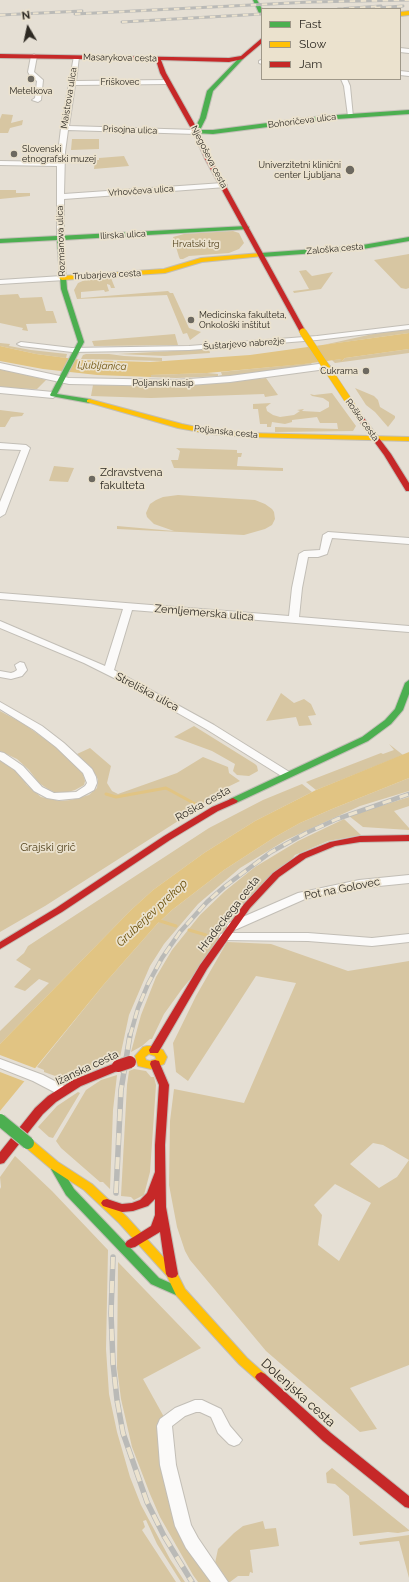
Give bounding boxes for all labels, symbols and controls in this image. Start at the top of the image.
north arrow [8,8,48,48]
legend [261,8,401,80]
text: N [21,9,31,23]
text: Fast [299,17,322,31]
text: Slow [299,37,326,51]
street label: Masarykova cesta [83,52,157,64]
text: Jam [299,57,322,71]
street label: Maistrova ulica [59,67,79,129]
marker: Metelkova [26,74,36,84]
street label: Friškovec [100,77,140,87]
place label: Metelkova [9,86,53,96]
street label: Bohoričeva ulica [267,111,337,131]
street label: Prisojna ulica [103,124,157,136]
street label: Njegoševa cesta [189,124,229,190]
place label: Slovenski etnografski muzej [22,144,96,165]
marker: Slovenski etnografski muzej [9,149,19,159]
place label: Univerzitetni klinični center Ljubljana [258,160,341,181]
marker: Univerzitetni klinični center Ljubljana [344,164,356,176]
street label: Vrhovčeva ulica [108,183,174,199]
street label: Rozmanova ulica [54,206,68,276]
street label: Ilirska ulica [100,228,146,242]
park label: Hrvatski trg [172,239,220,249]
street label: Zaloška cesta [306,241,364,257]
street label: Trubarjeva cesta [73,268,141,282]
place label: Medicinska fakulteta, Onkološki inštitut [199,310,287,331]
marker: Medicinska fakulteta, Onkološki inštitut [186,315,196,325]
street label: Šuštarjevo nabrežje [203,336,285,352]
water label: Ljubljanica [77,359,127,373]
place label: Cukrarna [320,366,358,376]
marker: Cukrarna [361,366,371,376]
street label: Poljanski nasip [133,378,193,388]
street label: Roška cesta [343,397,381,443]
street label: Poljanska cesta [193,423,259,441]
place label: Zdravstvena fakulteta [100,466,162,492]
marker: Zdravstvena fakulteta [87,474,97,484]
street label: Zemljemerska ulica [154,602,254,624]
street label: Streliška ulica [113,670,181,714]
street label: Roška cesta [173,783,233,825]
park label: Grajski grič [20,841,76,855]
street label: Hradeckega cesta [195,874,263,954]
street label: Pot na Golovec [303,875,381,903]
water label: Gruberjev prekop [113,876,191,950]
street label: Ižanska cesta [53,1048,121,1088]
street label: Dolenjska cesta [258,1356,338,1430]

